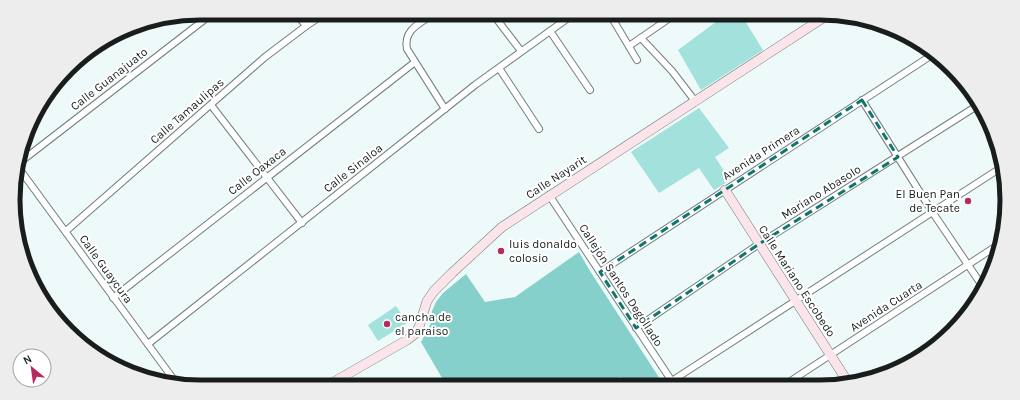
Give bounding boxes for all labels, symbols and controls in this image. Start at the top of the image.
street label: Calle Guanajuato [68,45,150,113]
street label: Calle Tamaulipas [147,75,227,147]
street label: Avenida Primera [720,123,802,183]
street label: Calle Sinaloa [321,141,385,195]
street label: Calle Oaxaca [225,144,289,198]
street label: Calle Nayarit [523,152,589,202]
street label: Mariano Abasolo [779,162,863,222]
place label: El Buen Pan de Tecate [896,187,960,215]
marker: El Buen Pan de Tecate [963,196,973,206]
street label: Callejón Santos Degollado [576,221,666,349]
street label: Calle Mariano Escobedo [756,223,838,339]
street label: Calle Guaycura [76,232,136,306]
place label: luis donaldo colosio [509,237,577,265]
marker: luis donaldo colosio [496,246,506,256]
street label: Avenida Cuarta [847,278,925,334]
place label: cancha de el paraiso [395,310,451,338]
marker: cancha de el paraiso [382,319,392,329]
north arrow [12,348,52,388]
text: N [21,352,34,367]

